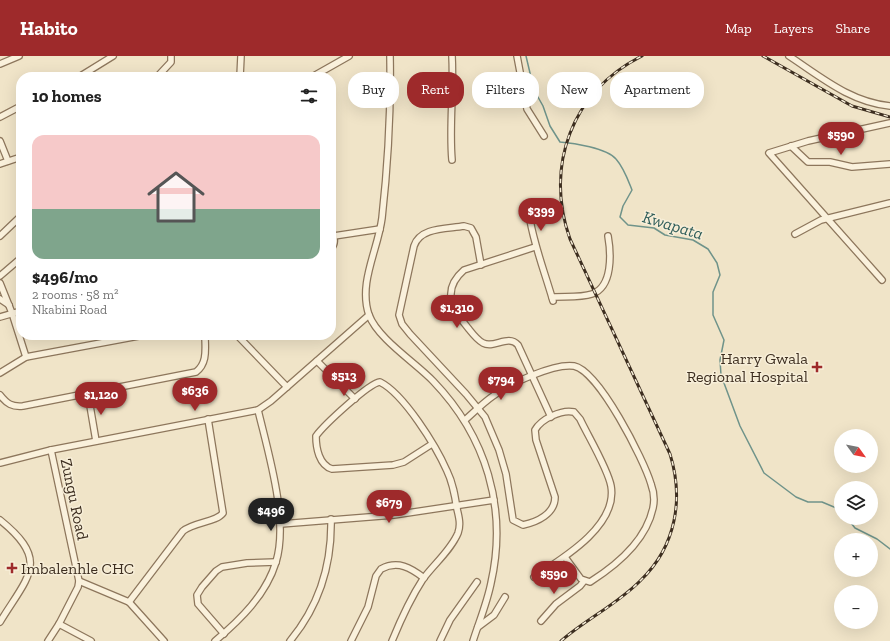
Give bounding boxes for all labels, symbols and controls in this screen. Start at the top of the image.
text: Habito [20,17,78,40]
text: Map [725,20,752,37]
text: Layers [774,20,813,37]
text: Share [835,20,870,37]
chip: Buy [348,72,399,108]
chip: Rent [407,72,464,108]
chip: Filters [472,72,539,108]
chip: New [547,72,602,108]
chip: Apartment [610,72,704,108]
icon: filters [298,85,320,107]
text: 10 homes [32,86,102,106]
pin: $590 [817,122,865,156]
text: $590 [827,127,855,142]
icon: home [140,161,212,233]
pin: $399 [517,198,565,232]
text: $399 [527,203,555,218]
water label: Kwapata [640,206,706,244]
text: $496/mo [32,267,98,287]
text: 2 rooms · 58 m² [32,287,118,302]
pin: $1,310 [424,295,490,329]
text: $1,310 [440,300,474,315]
text: Nkabini Road [32,302,107,317]
place label: Harry Gwala Regional Hospital [686,349,808,386]
marker: Harry Gwala Regional Hospital [811,361,823,373]
pin: $513 [320,363,368,397]
pin: $794 [477,367,525,401]
text: $513 [331,368,357,383]
text: $794 [487,372,515,387]
pin: $636 [171,378,219,412]
pin: $1,120 [68,382,134,416]
text: $636 [181,383,209,398]
text: $1,120 [84,387,118,402]
north arrow [834,429,878,473]
map controls [834,429,878,629]
street label: Zungu Road [57,457,92,542]
button: layers [834,481,878,525]
pin: $679 [365,490,413,524]
text: $679 [376,495,402,510]
pin: $496 [247,498,295,532]
text: $496 [257,503,285,518]
button: + [834,533,878,577]
place label: Imbalenhle CHC [21,559,134,578]
pin: $590 [530,561,578,595]
marker: Imbalenhle CHC [6,562,18,574]
text: $590 [540,566,568,581]
button: − [834,585,878,629]

